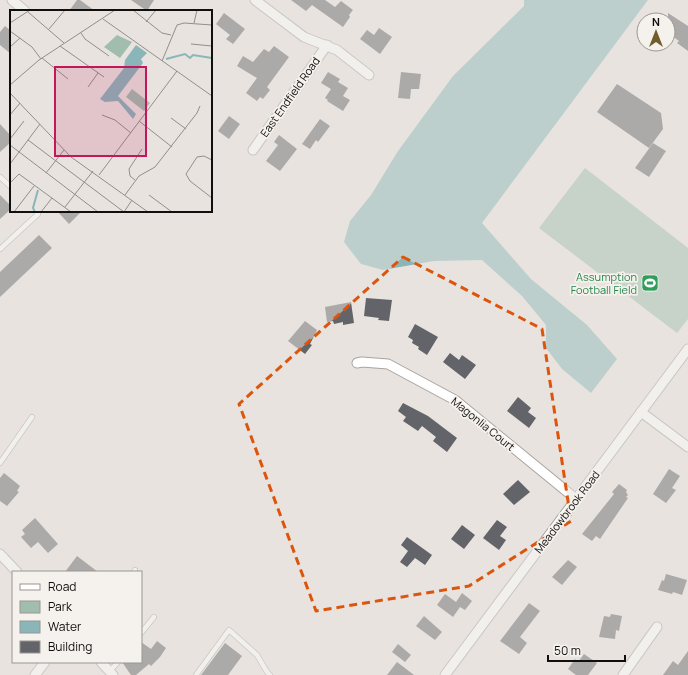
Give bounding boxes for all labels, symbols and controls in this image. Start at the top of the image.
inset map [10,10,212,212]
north arrow [636,12,676,52]
text: N [652,14,660,29]
street label: East Endfield Road [256,54,323,140]
place label: Assumption Football Field [571,269,637,297]
sports icon: Assumption Football Field [640,273,660,293]
street label: Magonlia Court [448,393,518,454]
street label: Meadowbrook Road [531,467,603,556]
legend [12,571,142,663]
text: Road [48,578,76,595]
text: Park [48,598,73,615]
text: Water [48,618,82,635]
scale bar [548,637,625,663]
text: Building [48,638,92,655]
text: 50 m [554,642,581,659]

